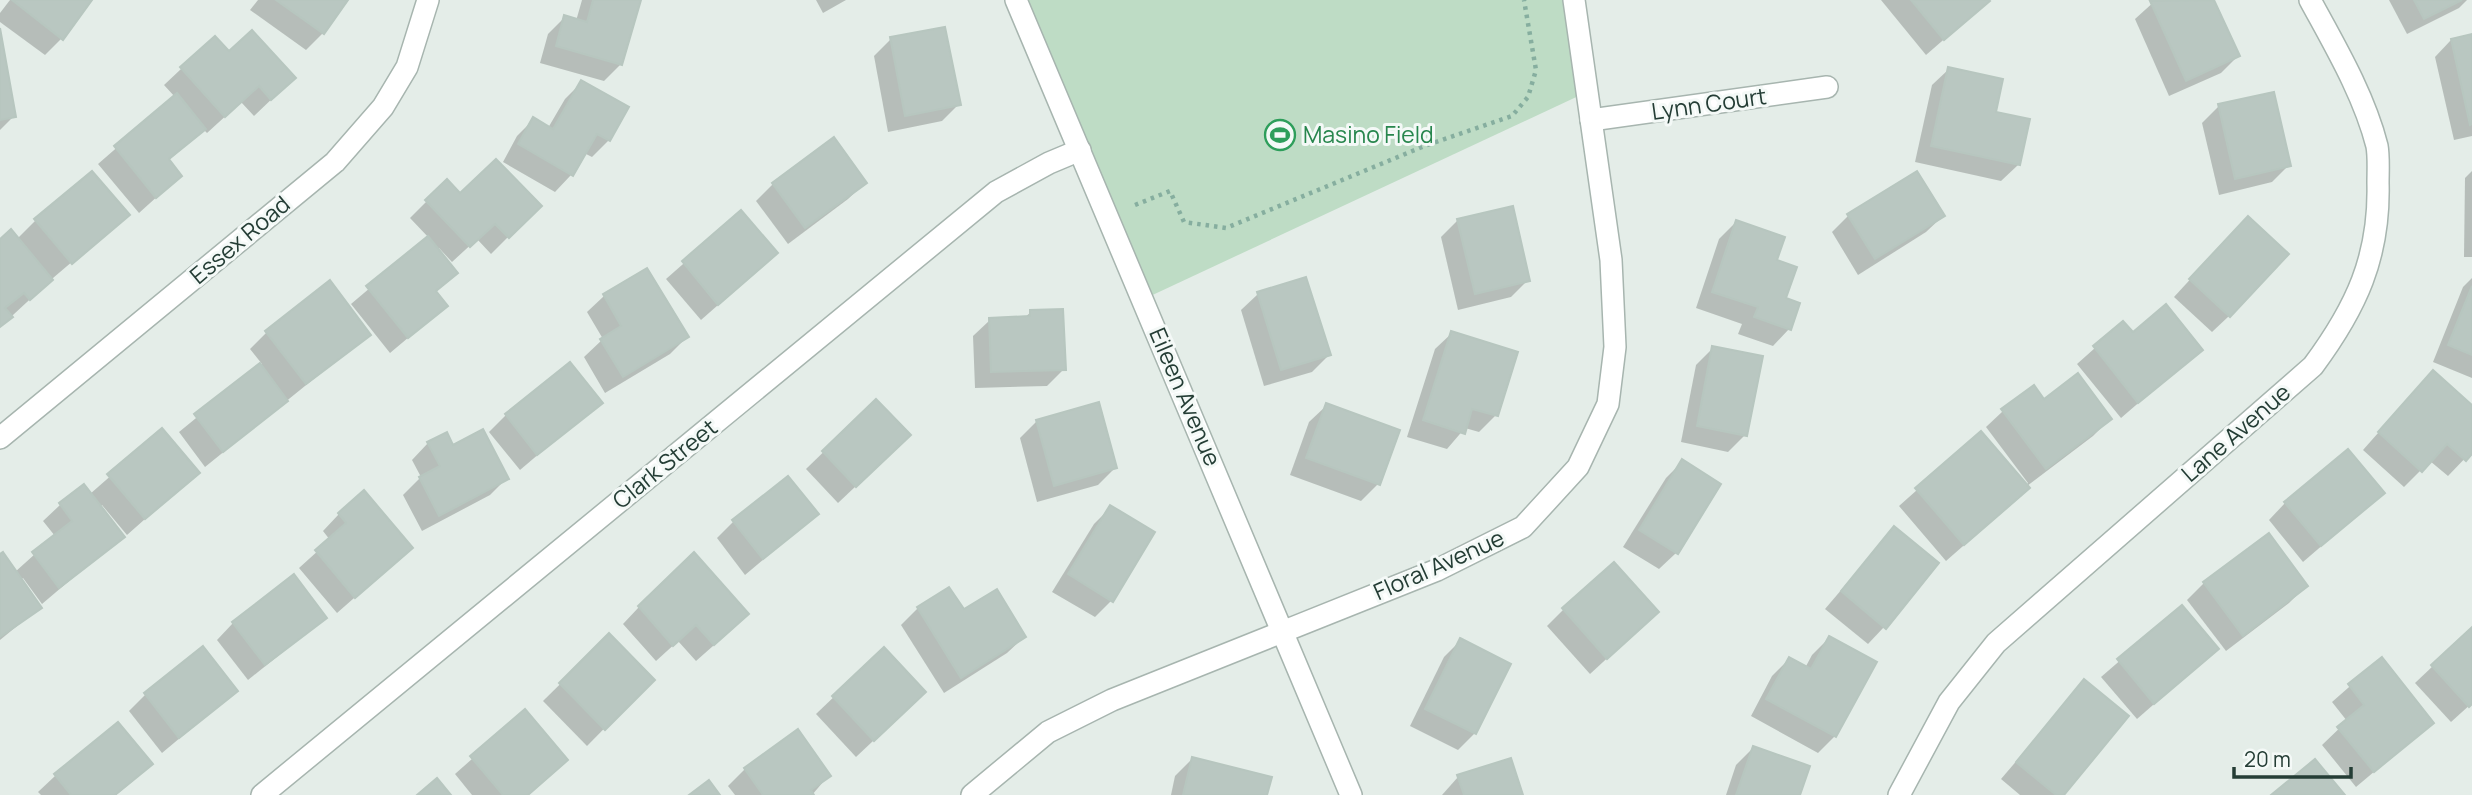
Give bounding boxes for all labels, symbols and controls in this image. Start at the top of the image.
street label: Lynn Court [1649,79,1768,127]
sports icon: Masino Field [1263,118,1297,152]
place label: Masino Field [1303,118,1434,150]
street label: Essex Road [183,188,296,291]
street label: Eileen Avenue [1142,323,1229,471]
street label: Lane Avenue [2174,376,2297,489]
street label: Clark Street [605,411,724,515]
street label: Floral Avenue [1368,521,1509,607]
scale bar [2234,736,2351,780]
text: 20 m [2244,745,2291,773]

